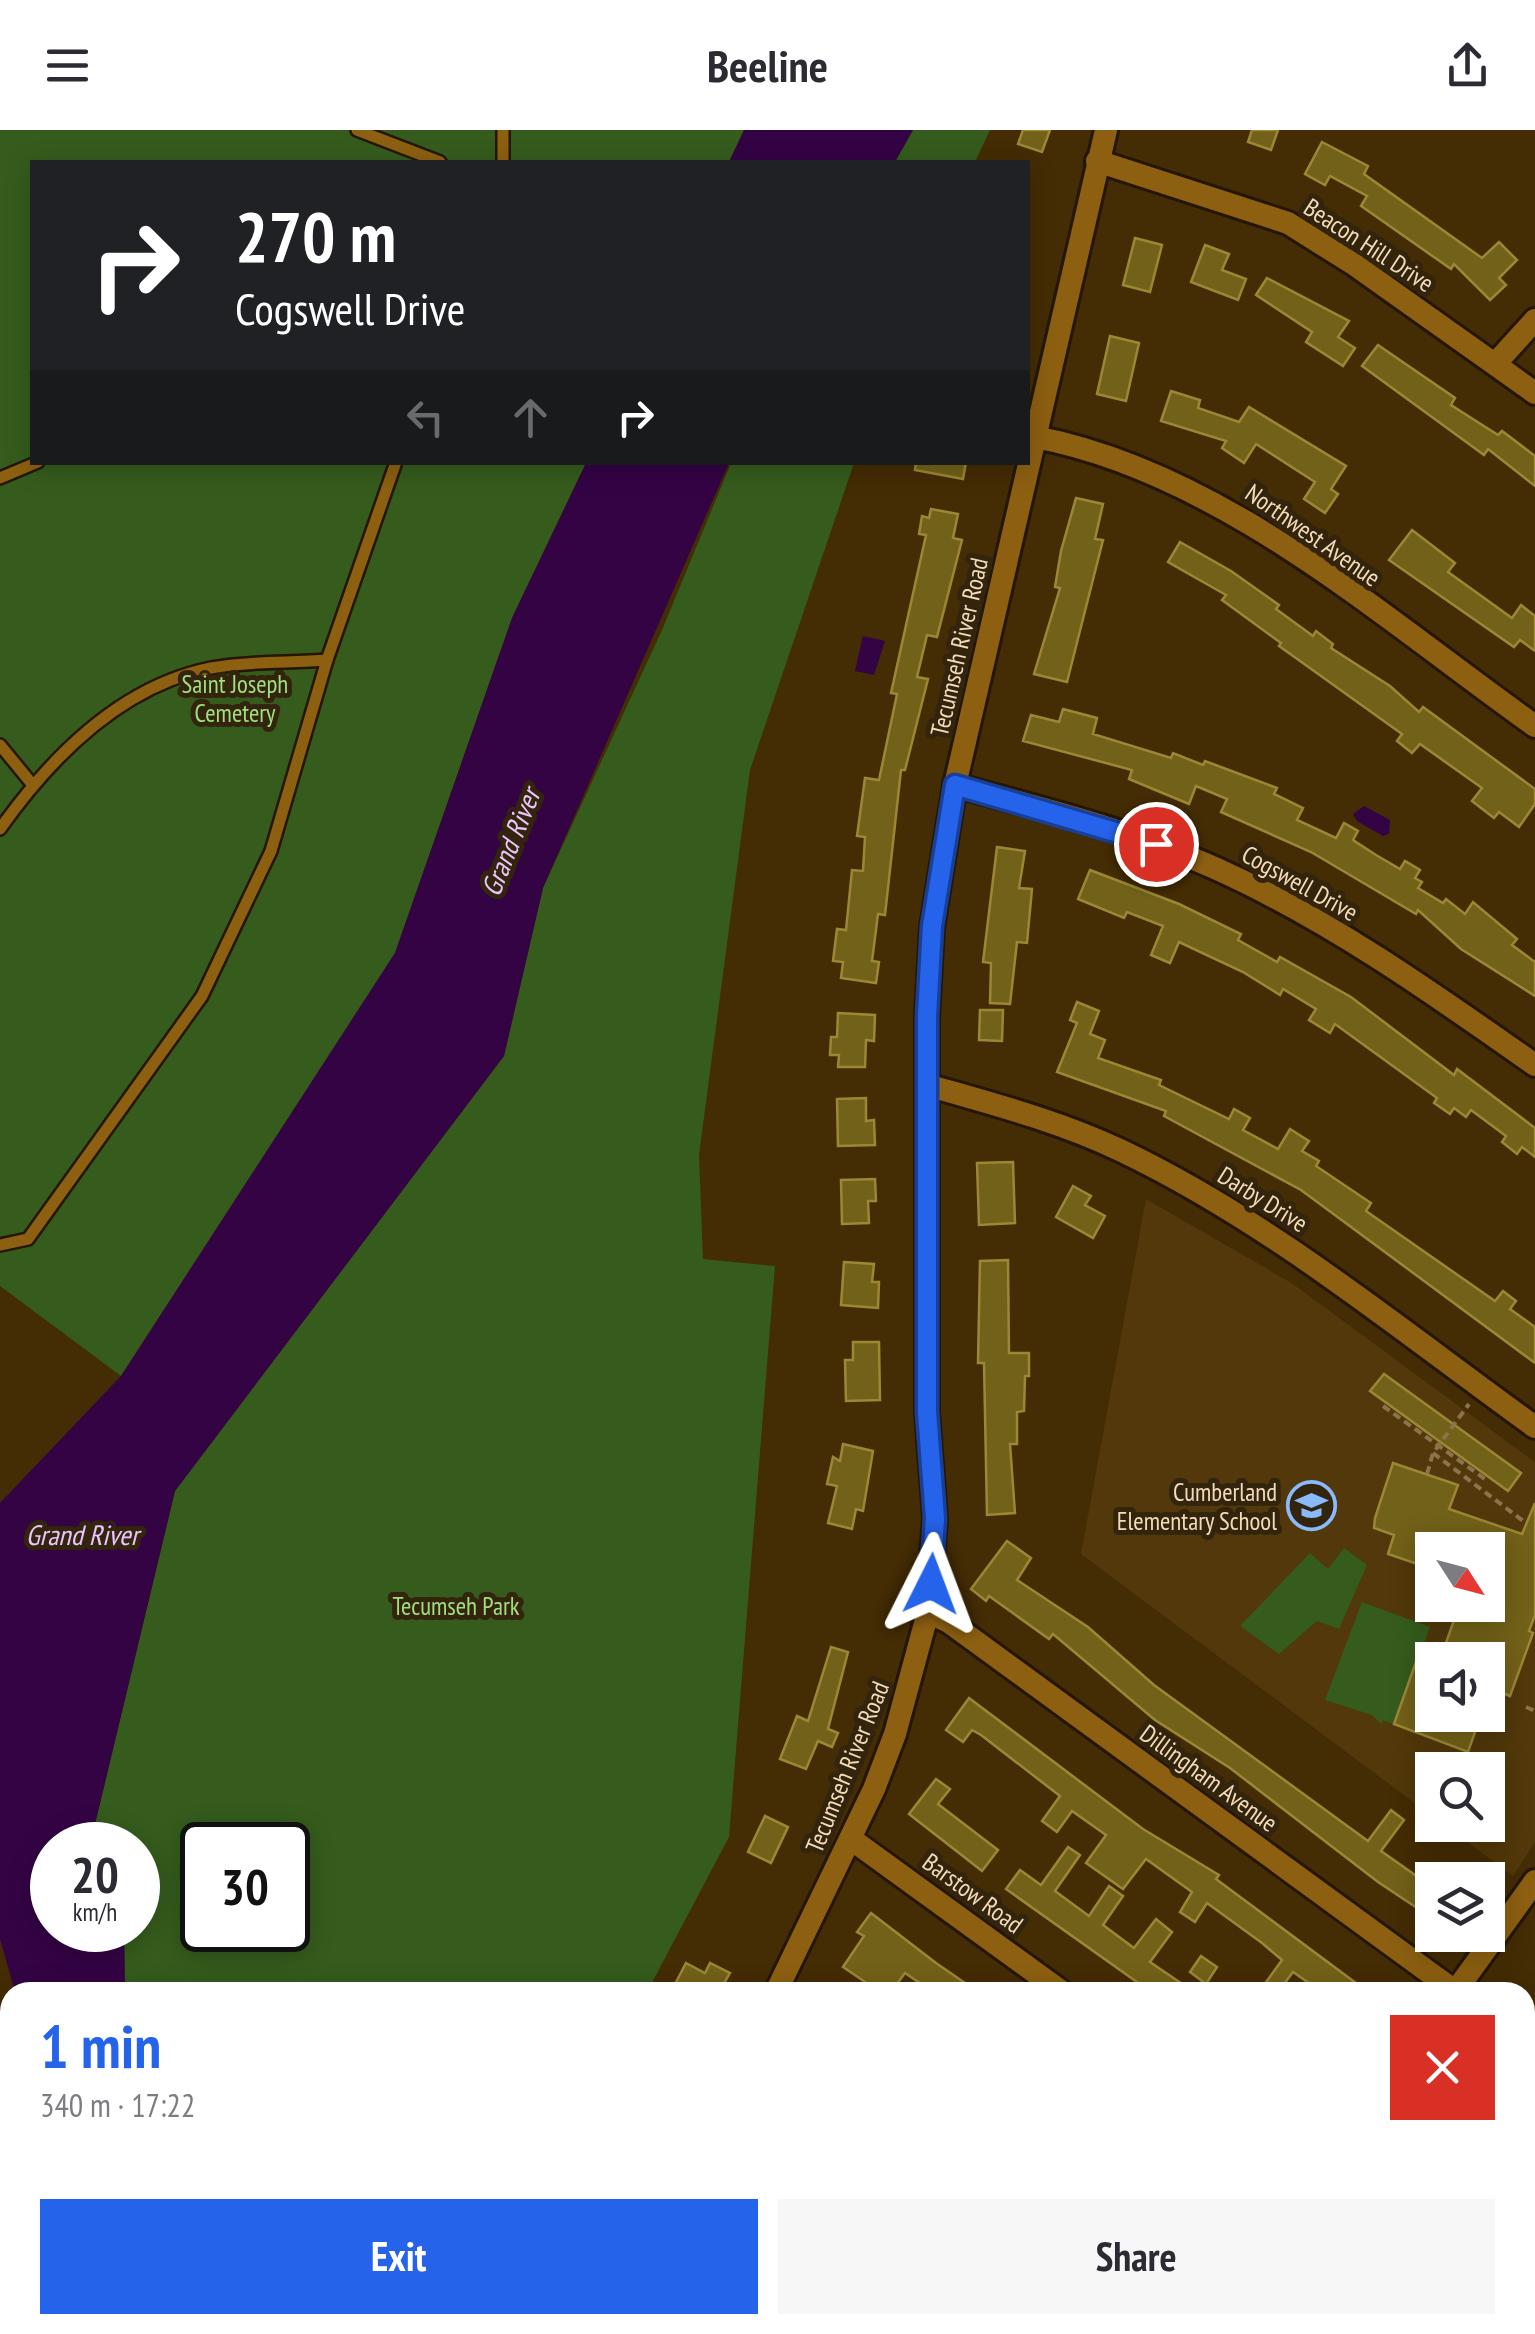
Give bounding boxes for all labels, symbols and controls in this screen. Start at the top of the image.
text: Beeline [707,36,828,94]
icon: menu [40,38,95,93]
icon: share [1440,38,1495,93]
text: 270 m [235,191,396,281]
street label: Beacon Hill Drive [1298,191,1440,299]
icon: right [70,200,200,330]
text: Cogswell Drive [235,279,465,337]
icon: left [398,390,453,445]
icon: ahead [503,390,558,445]
icon: right [608,390,663,445]
street label: Northwest Avenue [1239,477,1387,593]
street label: Tecumseh River Road [923,555,995,739]
park label: Saint Joseph Cemetery [182,668,288,729]
water label: Grand River [472,779,550,901]
pin [1114,802,1199,887]
icon: arrive [1129,817,1184,872]
street label: Cogswell Drive [1236,838,1364,928]
street label: Darby Drive [1212,1159,1314,1239]
place label: Cumberland Elementary School [1117,1476,1277,1537]
school or university icon: Cumberland Elementary School [1286,1480,1338,1532]
water label: Grand River [26,1516,143,1553]
position arrow [879,1532,983,1636]
north arrow [1415,1532,1505,1622]
map controls [1415,1532,1505,1952]
park label: Tecumseh Park [393,1590,520,1622]
button: sound [1415,1642,1505,1732]
street label: Tecumseh River Road [798,1677,896,1857]
street label: Dillingham Avenue [1134,1717,1284,1839]
button: search [1415,1752,1505,1842]
speed limit sign: 30 [180,1822,310,1952]
text: 20 [71,1842,119,1907]
street label: Barstow Road [916,1846,1030,1940]
button: layers [1415,1862,1505,1952]
text: km/h [73,1896,117,1928]
text: 1 min [40,2007,161,2085]
button: close [1390,2015,1495,2120]
text: 340 m · 17:22 [40,2084,195,2126]
button: Exit [40,2199,758,2314]
button: Share [778,2199,1495,2314]

